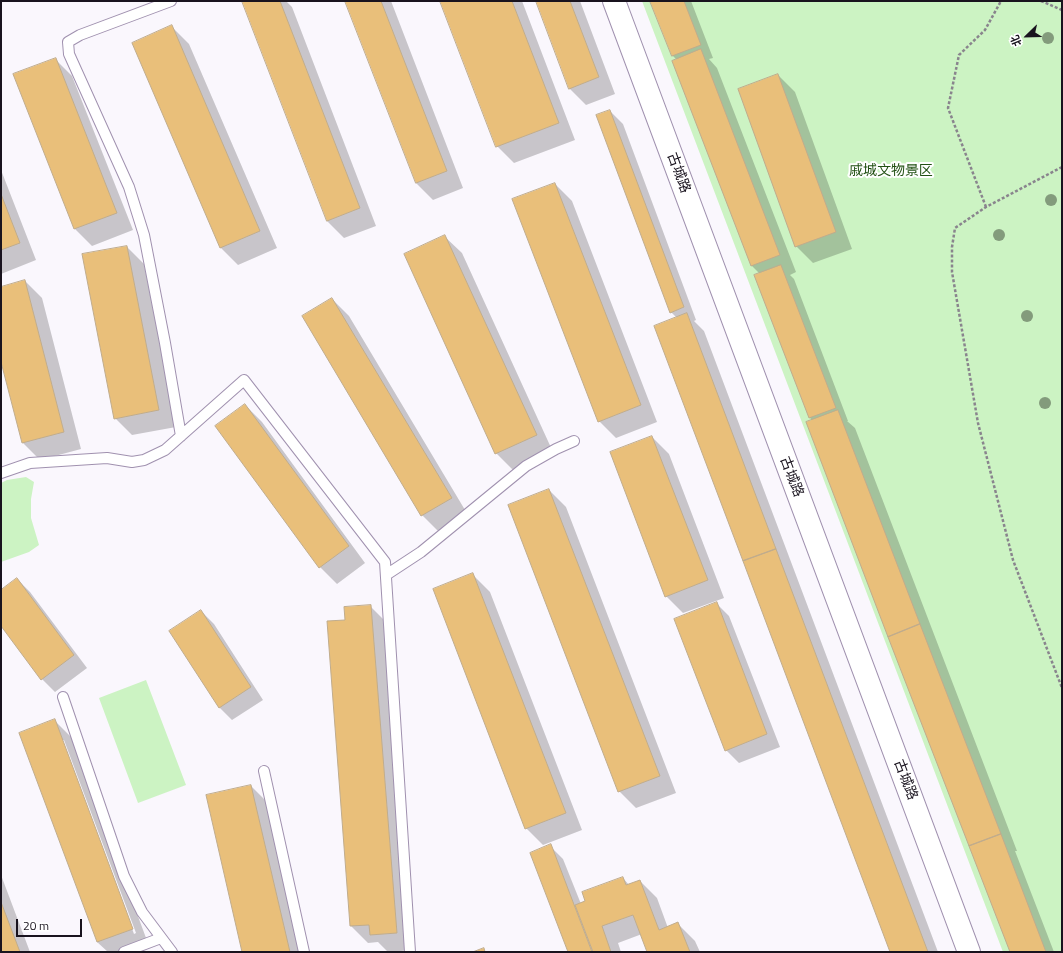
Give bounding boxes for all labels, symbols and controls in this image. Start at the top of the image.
north arrow [1007,16,1047,56]
text: 北 [1006,33,1025,49]
street label: 古城路 [663,150,693,196]
park label: 戚城文物景区 [849,164,933,180]
street label: 古城路 [776,454,806,500]
street label: 古城路 [890,757,920,803]
scale bar [18,911,84,937]
text: 20 m [23,916,49,935]

